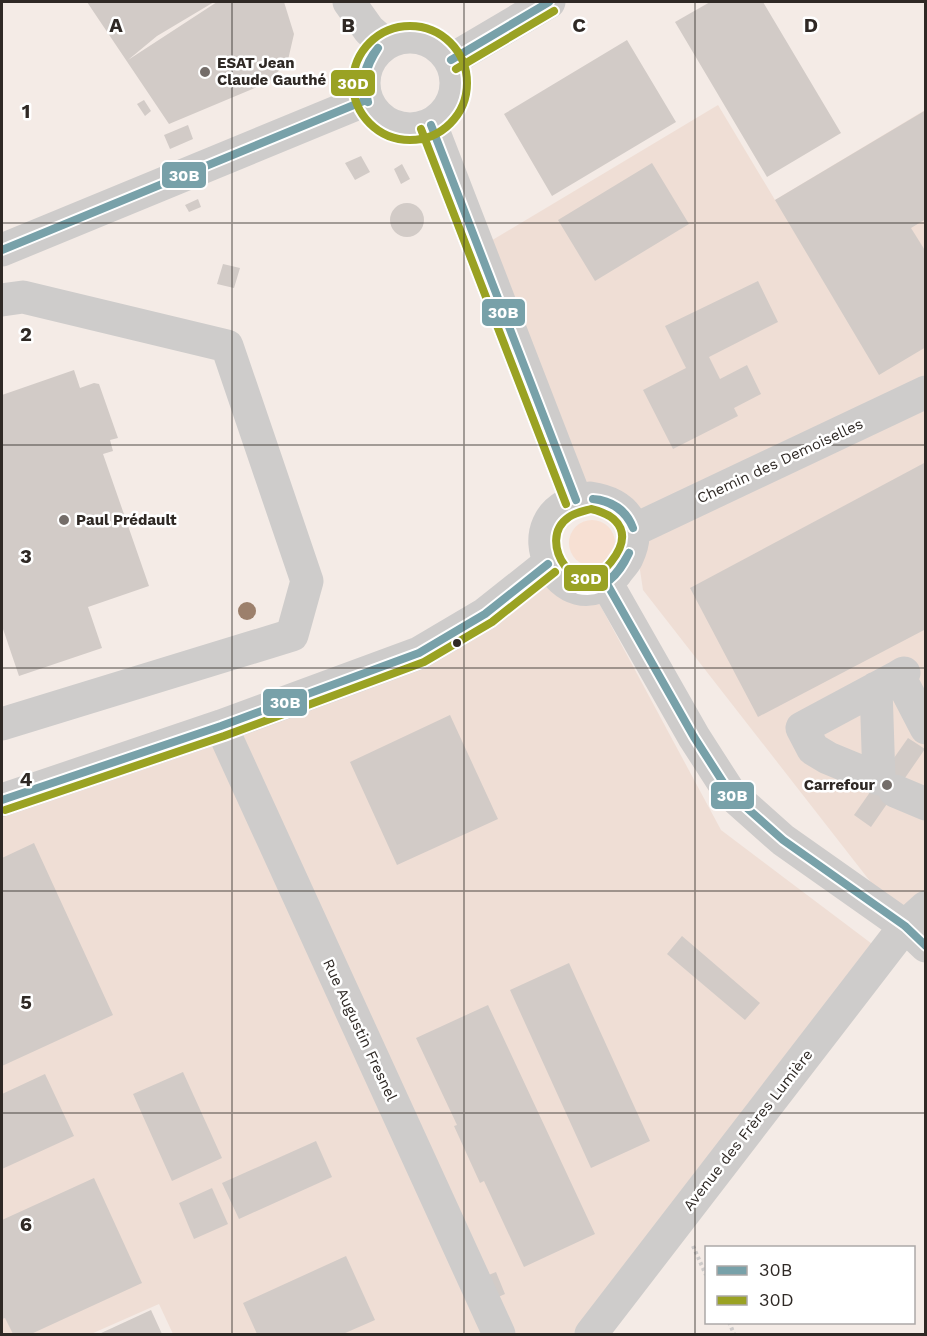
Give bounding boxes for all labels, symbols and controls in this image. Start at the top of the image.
text: A [109,13,123,37]
text: B [341,13,355,37]
text: C [572,13,586,37]
text: D [804,13,818,37]
place label: ESAT Jean Claude Gauthé [217,54,326,89]
marker: ESAT Jean Claude Gauthé [198,65,212,79]
line badge: 30D [330,69,376,97]
text: 30D [337,74,369,93]
text: 1 [22,99,30,123]
line badge: 30B [161,161,207,189]
text: 30B [169,166,199,185]
line badge: 30B [481,298,526,327]
text: 30B [488,303,518,322]
text: 2 [20,322,32,346]
street label: Chemin des Demoiselles [694,415,866,507]
place label: Paul Prédault [76,511,177,529]
marker: Paul Prédault [57,513,71,527]
text: 3 [20,544,32,568]
line badge: 30D [563,564,609,592]
text: 30D [570,569,602,588]
unlabelled marker [451,637,463,649]
line badge: 30B [262,688,308,717]
text: 30B [270,693,300,712]
text: 4 [20,767,33,791]
place label: Carrefour [804,776,876,794]
marker: Carrefour [880,778,894,792]
line badge: 30B [710,781,755,810]
text: 30B [717,786,747,805]
street label: Rue Augustin Fresnel [319,956,401,1104]
text: 5 [20,990,32,1014]
street label: Avenue des Frères Lumière [680,1046,816,1214]
text: 6 [20,1212,32,1236]
legend [705,1246,915,1324]
text: 30B [759,1259,792,1280]
text: 30D [759,1289,794,1310]

